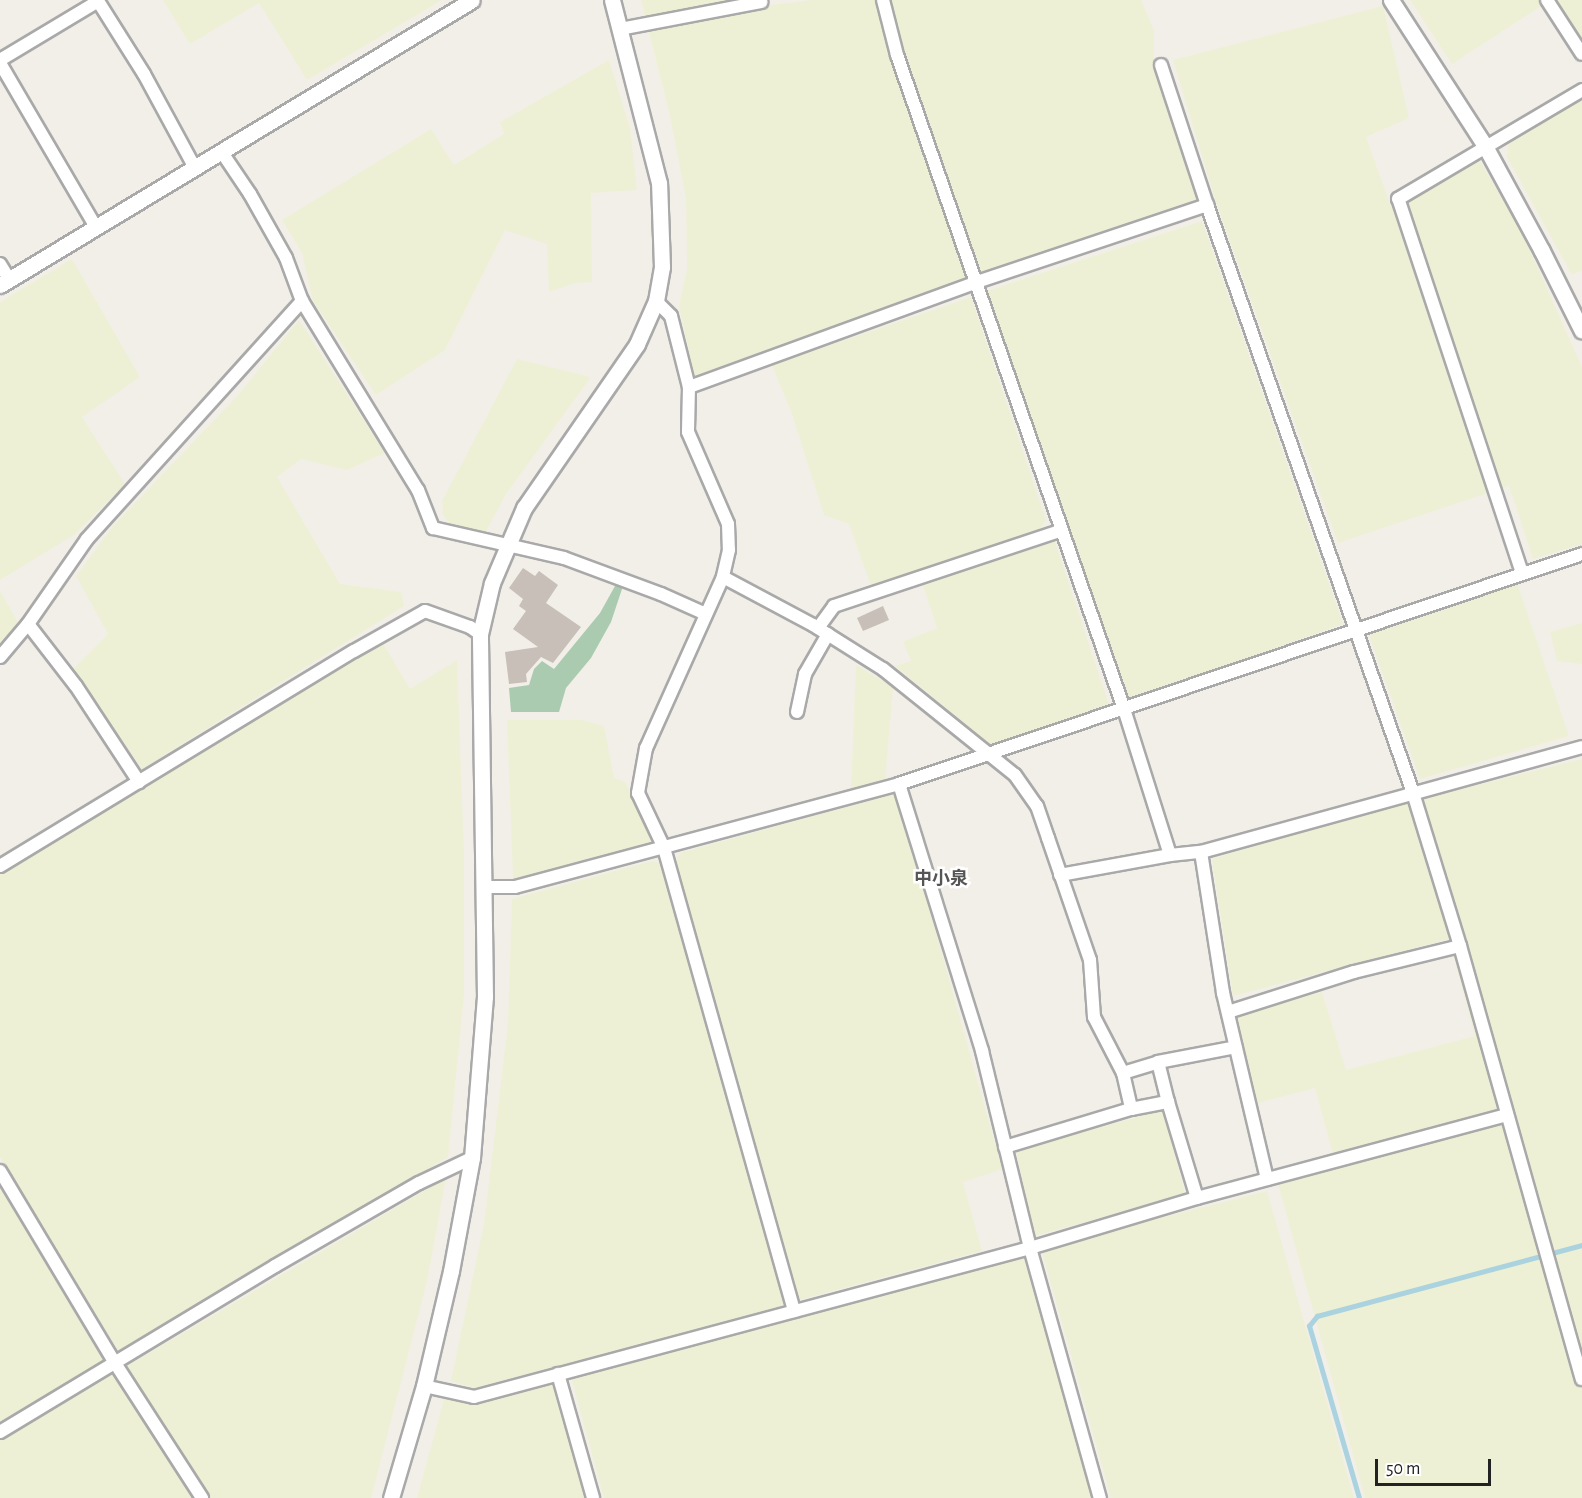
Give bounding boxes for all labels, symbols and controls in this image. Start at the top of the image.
district label: 中小泉 [914,868,968,890]
scale bar [1378,1447,1494,1485]
text: 50 m [1386,1460,1420,1478]

